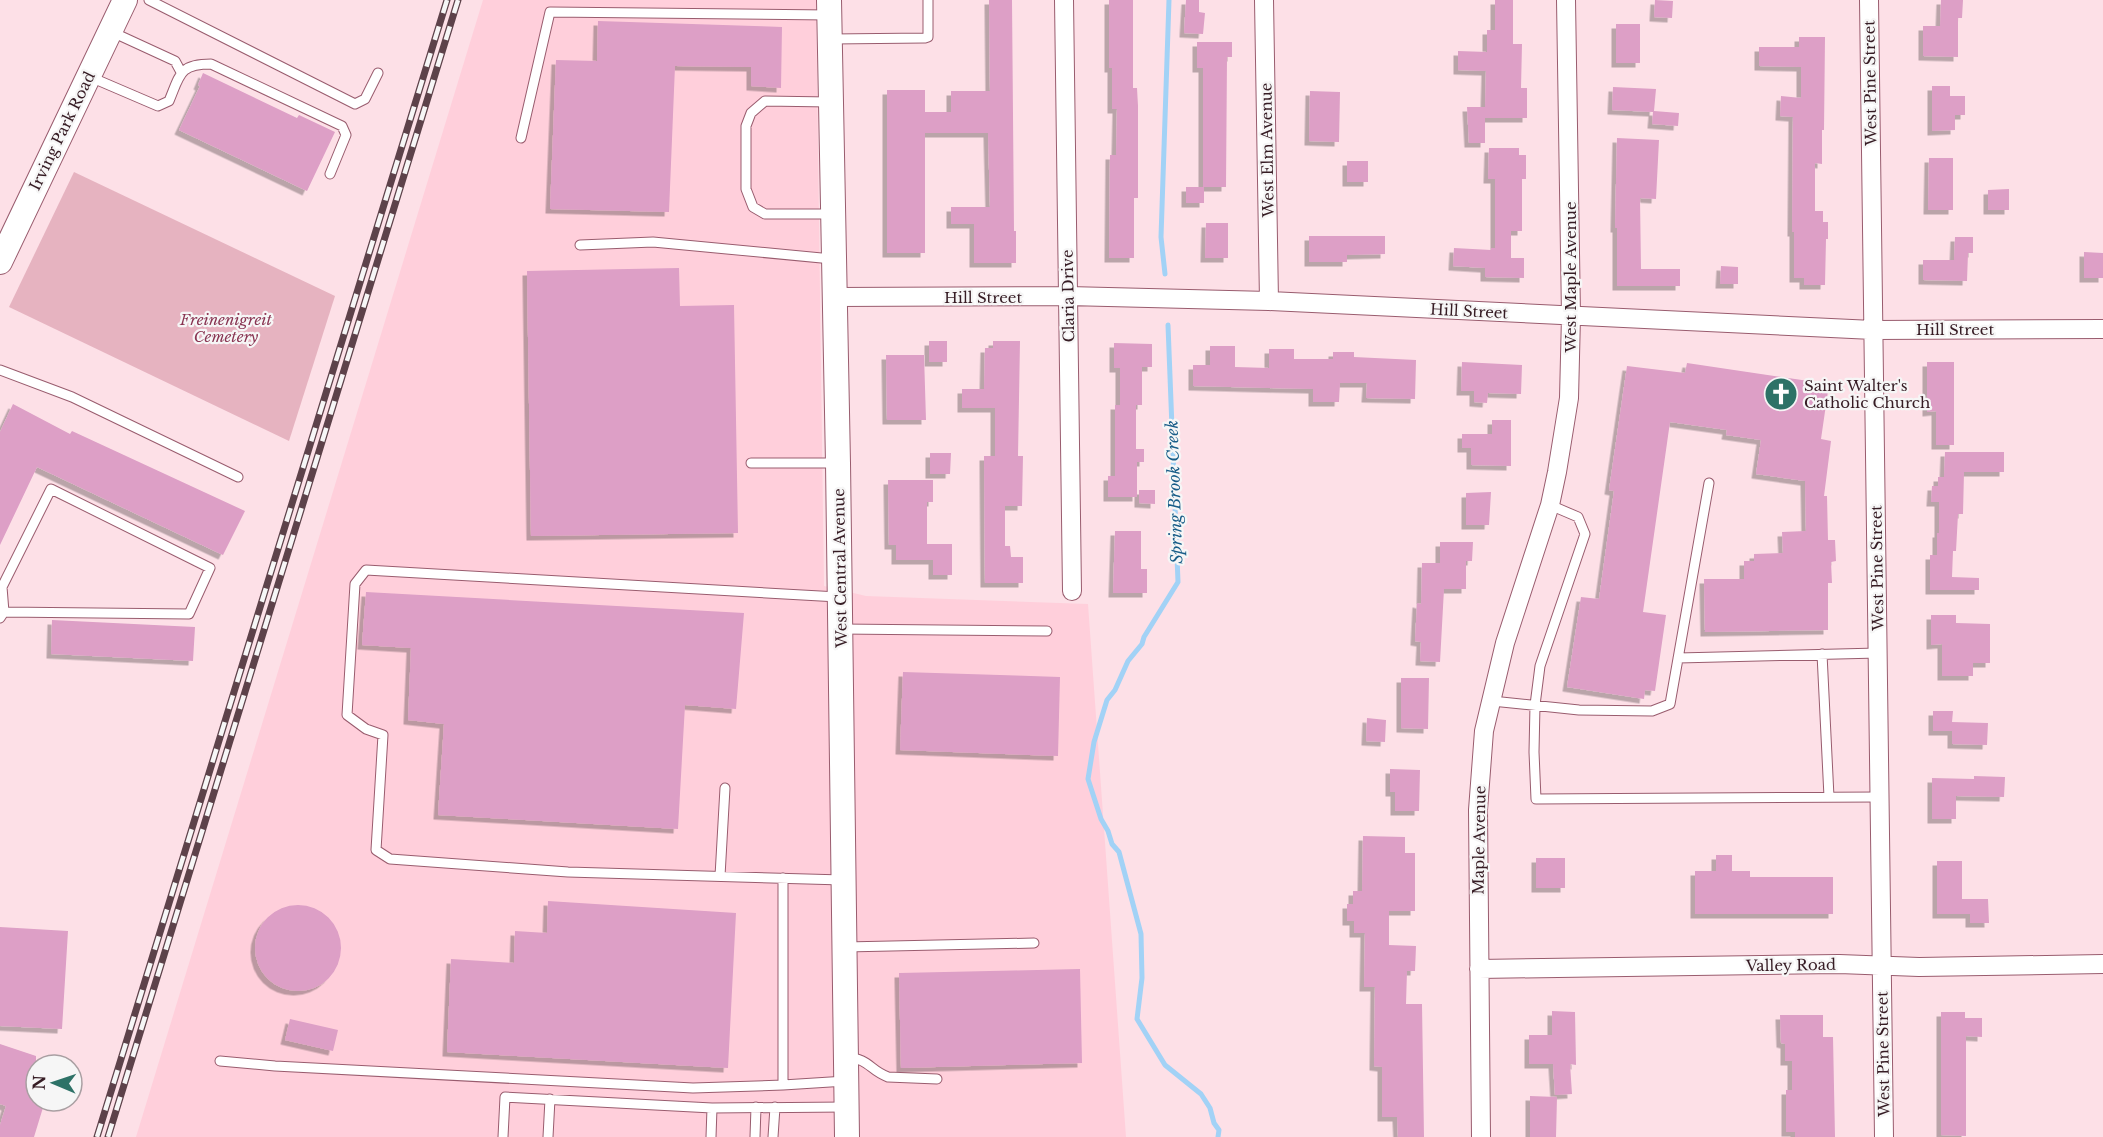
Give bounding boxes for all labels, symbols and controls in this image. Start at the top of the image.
street label: West Pine Street [1859,20,1881,147]
street label: Irving Park Road [25,68,99,194]
street label: West Elm Avenue [1256,83,1278,218]
street label: West Maple Avenue [1561,201,1580,354]
street label: Claria Drive [1058,249,1078,343]
street label: Hill Street [944,288,1022,307]
street label: Hill Street [1429,299,1509,323]
park label: Freinenigreit Cemetery [179,310,272,346]
street label: Hill Street [1916,320,1994,339]
church icon: Saint Walter's Catholic Church [1763,376,1799,412]
place label: Saint Walter's Catholic Church [1804,376,1930,412]
water label: Spring Brook Creek [1161,420,1187,564]
street label: West Central Avenue [829,488,851,649]
street label: West Pine Street [1866,505,1888,632]
street label: Maple Avenue [1469,785,1489,895]
street label: Valley Road [1745,955,1836,975]
street label: West Pine Street [1872,991,1894,1118]
north arrow [24,1053,84,1113]
text: N [29,1075,49,1090]

